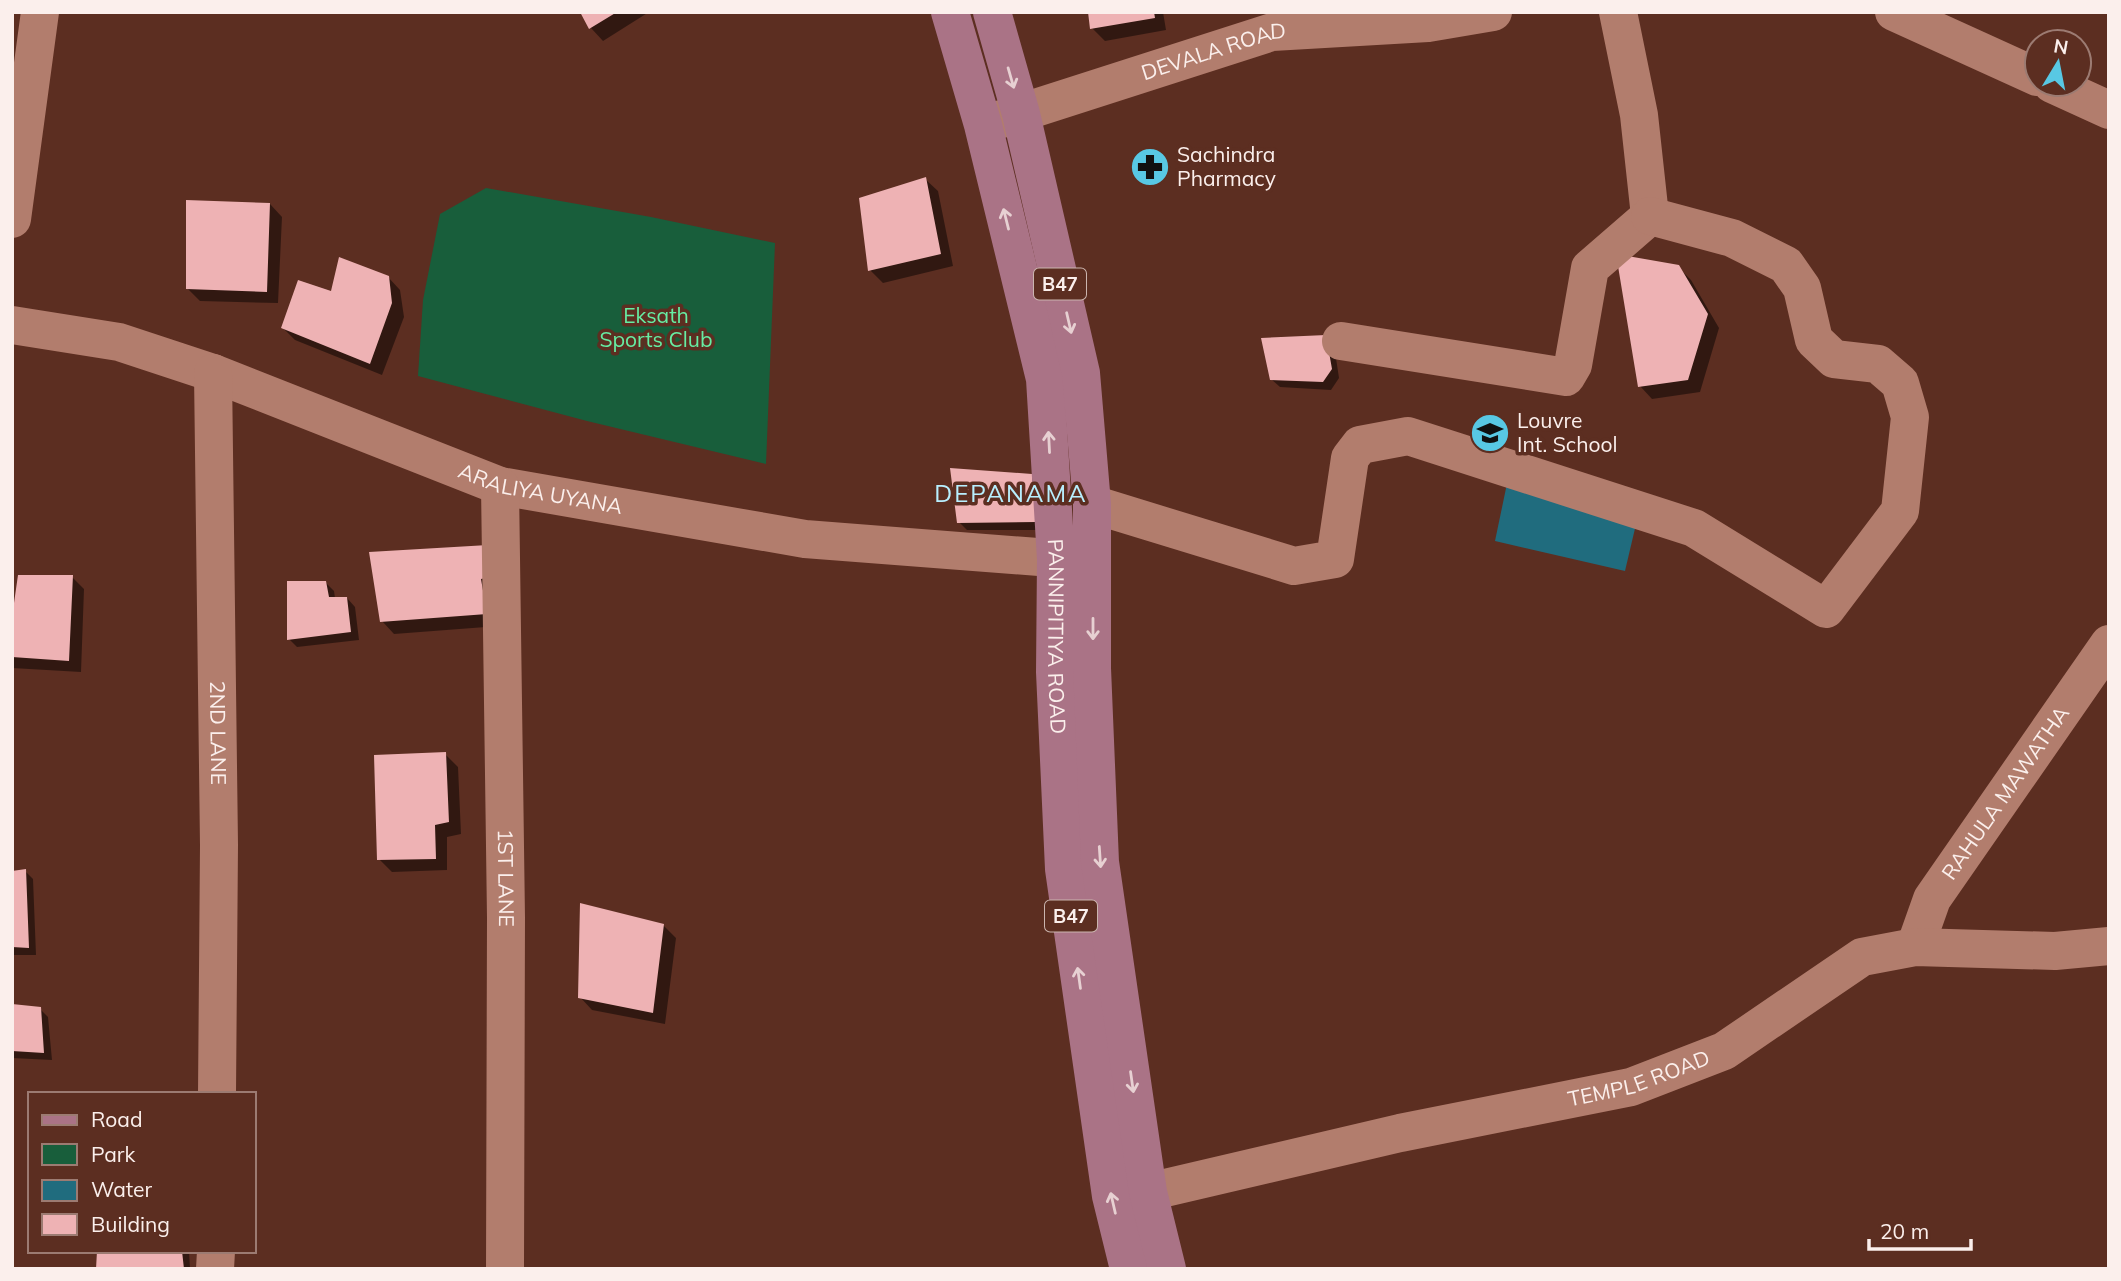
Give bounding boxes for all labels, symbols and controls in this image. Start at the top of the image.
street label: DEVALA ROAD [1138,17,1287,85]
north arrow [2023,28,2093,98]
text: N [2052,33,2070,59]
one-way arrow [1005,67,1018,89]
place label: Sachindra Pharmacy [1177,141,1276,191]
pharmacy icon: Sachindra Pharmacy [1129,146,1171,188]
one-way arrow [999,208,1012,231]
road number: B47 [1034,268,1086,300]
park label: Eksath Sports Club [599,302,713,352]
one-way arrow [1063,311,1077,334]
place label: Louvre Int. School [1517,407,1617,457]
school or university icon: Louvre Int. School [1469,412,1511,454]
one-way arrow [1042,431,1055,454]
street label: ARALIYA UYANA [455,457,625,519]
district label: DEPANAMA [934,478,1088,508]
street label: PANNIPITIYA ROAD [1043,538,1072,735]
one-way arrow [1086,618,1100,641]
street label: 2ND LANE [205,681,232,785]
street label: RAHULA MAWATHA [1935,700,2074,884]
street label: 1ST LANE [493,829,520,927]
one-way arrow [1094,845,1107,867]
road number: B47 [1045,900,1097,932]
one-way arrow [1073,967,1086,989]
street label: TEMPLE ROAD [1565,1044,1713,1111]
one-way arrow [1126,1070,1139,1093]
legend [28,1092,256,1253]
text: Road [91,1106,142,1132]
text: Park [91,1141,135,1167]
text: Water [91,1176,152,1202]
one-way arrow [1105,1192,1118,1214]
scale bar [1869,1208,1970,1252]
text: Building [91,1211,170,1237]
text: 20 m [1880,1218,1929,1244]

